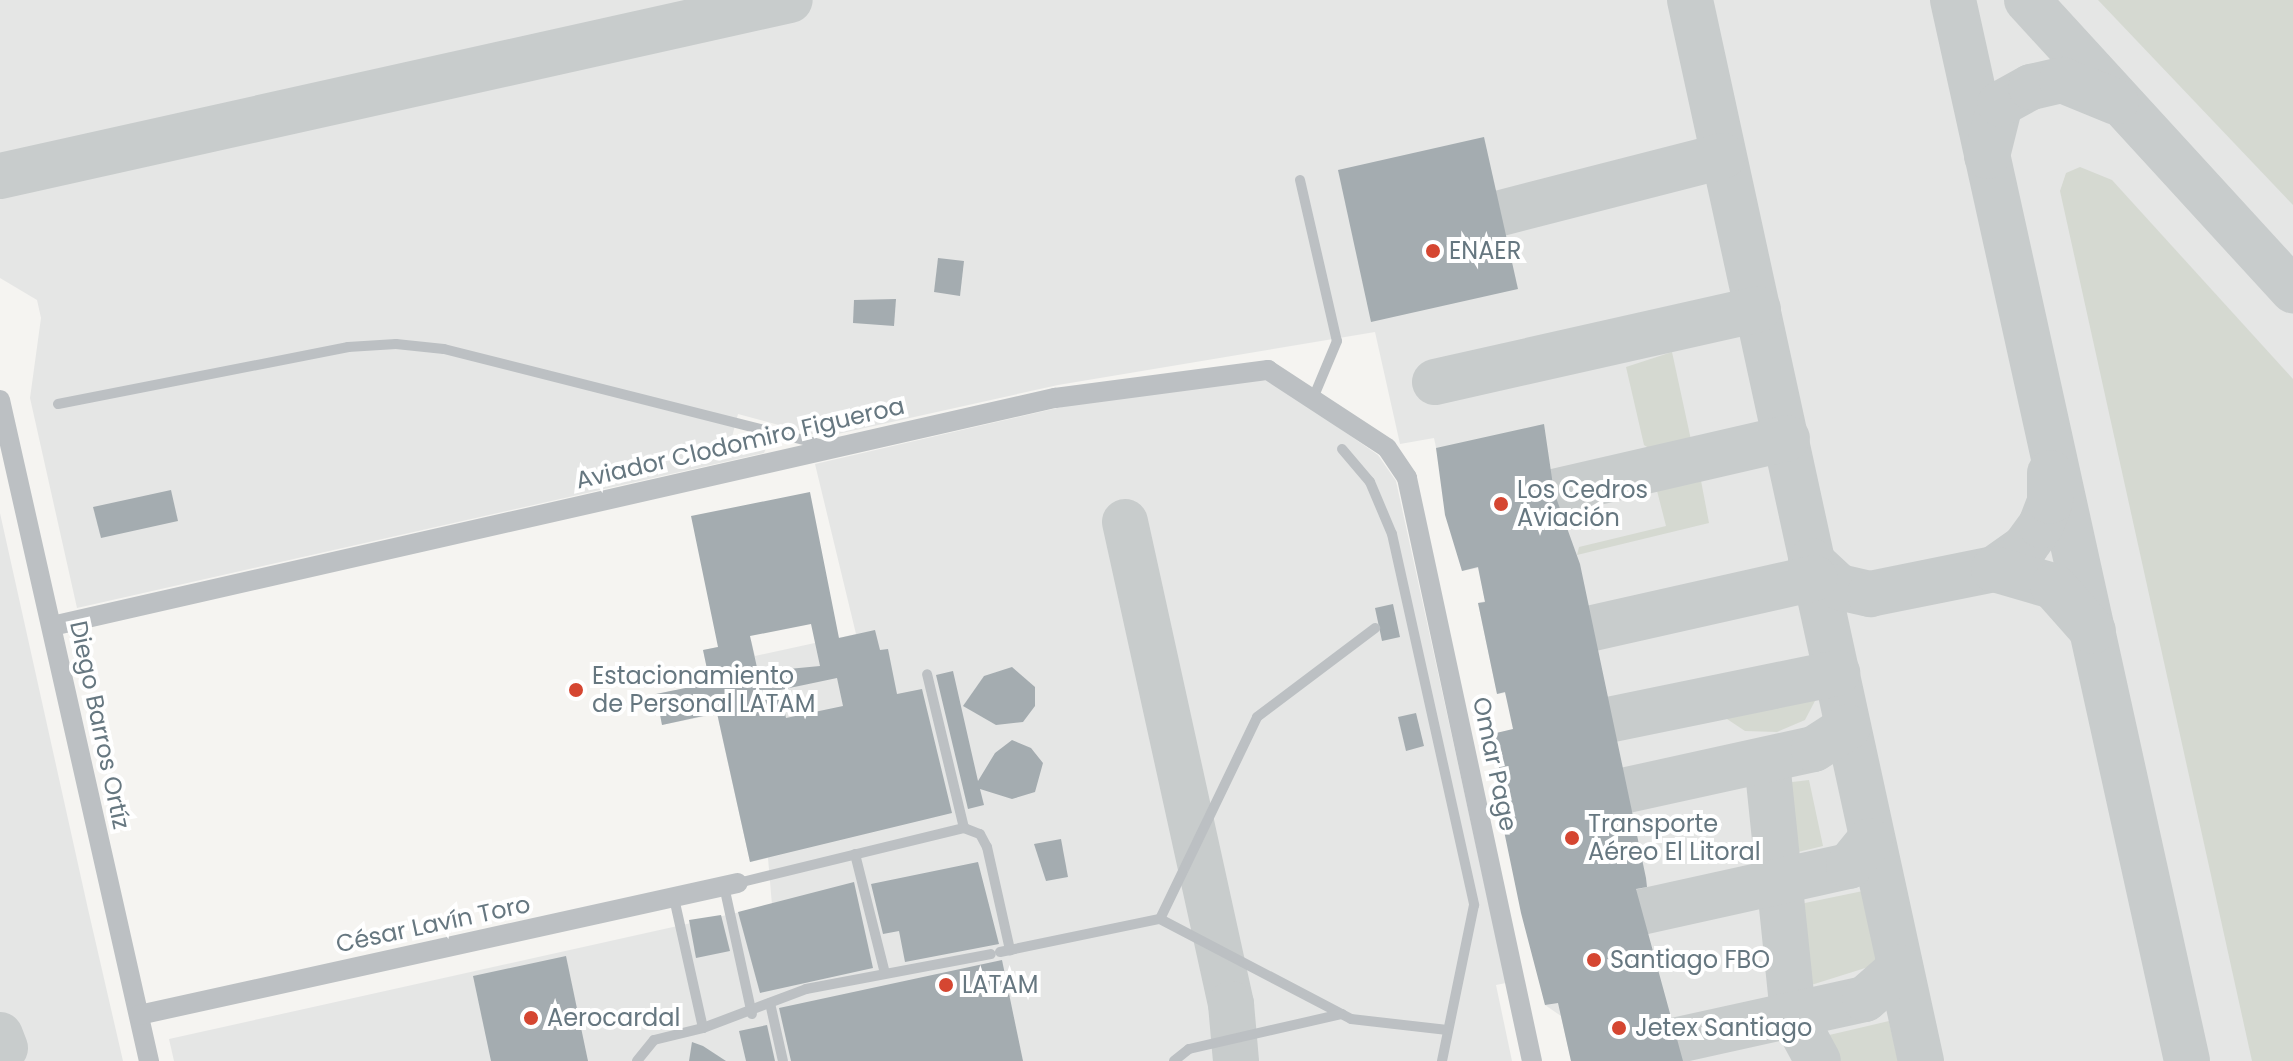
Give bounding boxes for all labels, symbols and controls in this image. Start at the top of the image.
place label: ENAER [1449,237,1521,265]
marker: ENAER [1424,242,1442,260]
street label: Aviador Clodomiro Figueroa [573,391,907,495]
place label: Los Cedros Aviación [1517,476,1648,532]
marker: Los Cedros Aviación [1492,495,1510,513]
street label: Diego Barros Ortíz [64,618,136,832]
place label: Estacionamiento de Personal LATAM [592,662,815,718]
marker: Estacionamiento de Personal LATAM [567,681,585,699]
street label: Omar Page [1467,694,1523,834]
place label: Transporte Aéreo El Litoral [1588,810,1761,866]
marker: Transporte Aéreo El Litoral [1563,829,1581,847]
street label: César Lavín Toro [333,889,533,959]
place label: Santiago FBO [1610,946,1770,974]
marker: Santiago FBO [1585,951,1603,969]
place label: LATAM [962,971,1038,999]
marker: LATAM [937,976,955,994]
place label: Aerocardal [547,1004,680,1032]
marker: Aerocardal [522,1009,540,1027]
place label: Jetex Santiago [1635,1014,1812,1042]
marker: Jetex Santiago [1610,1019,1628,1037]

